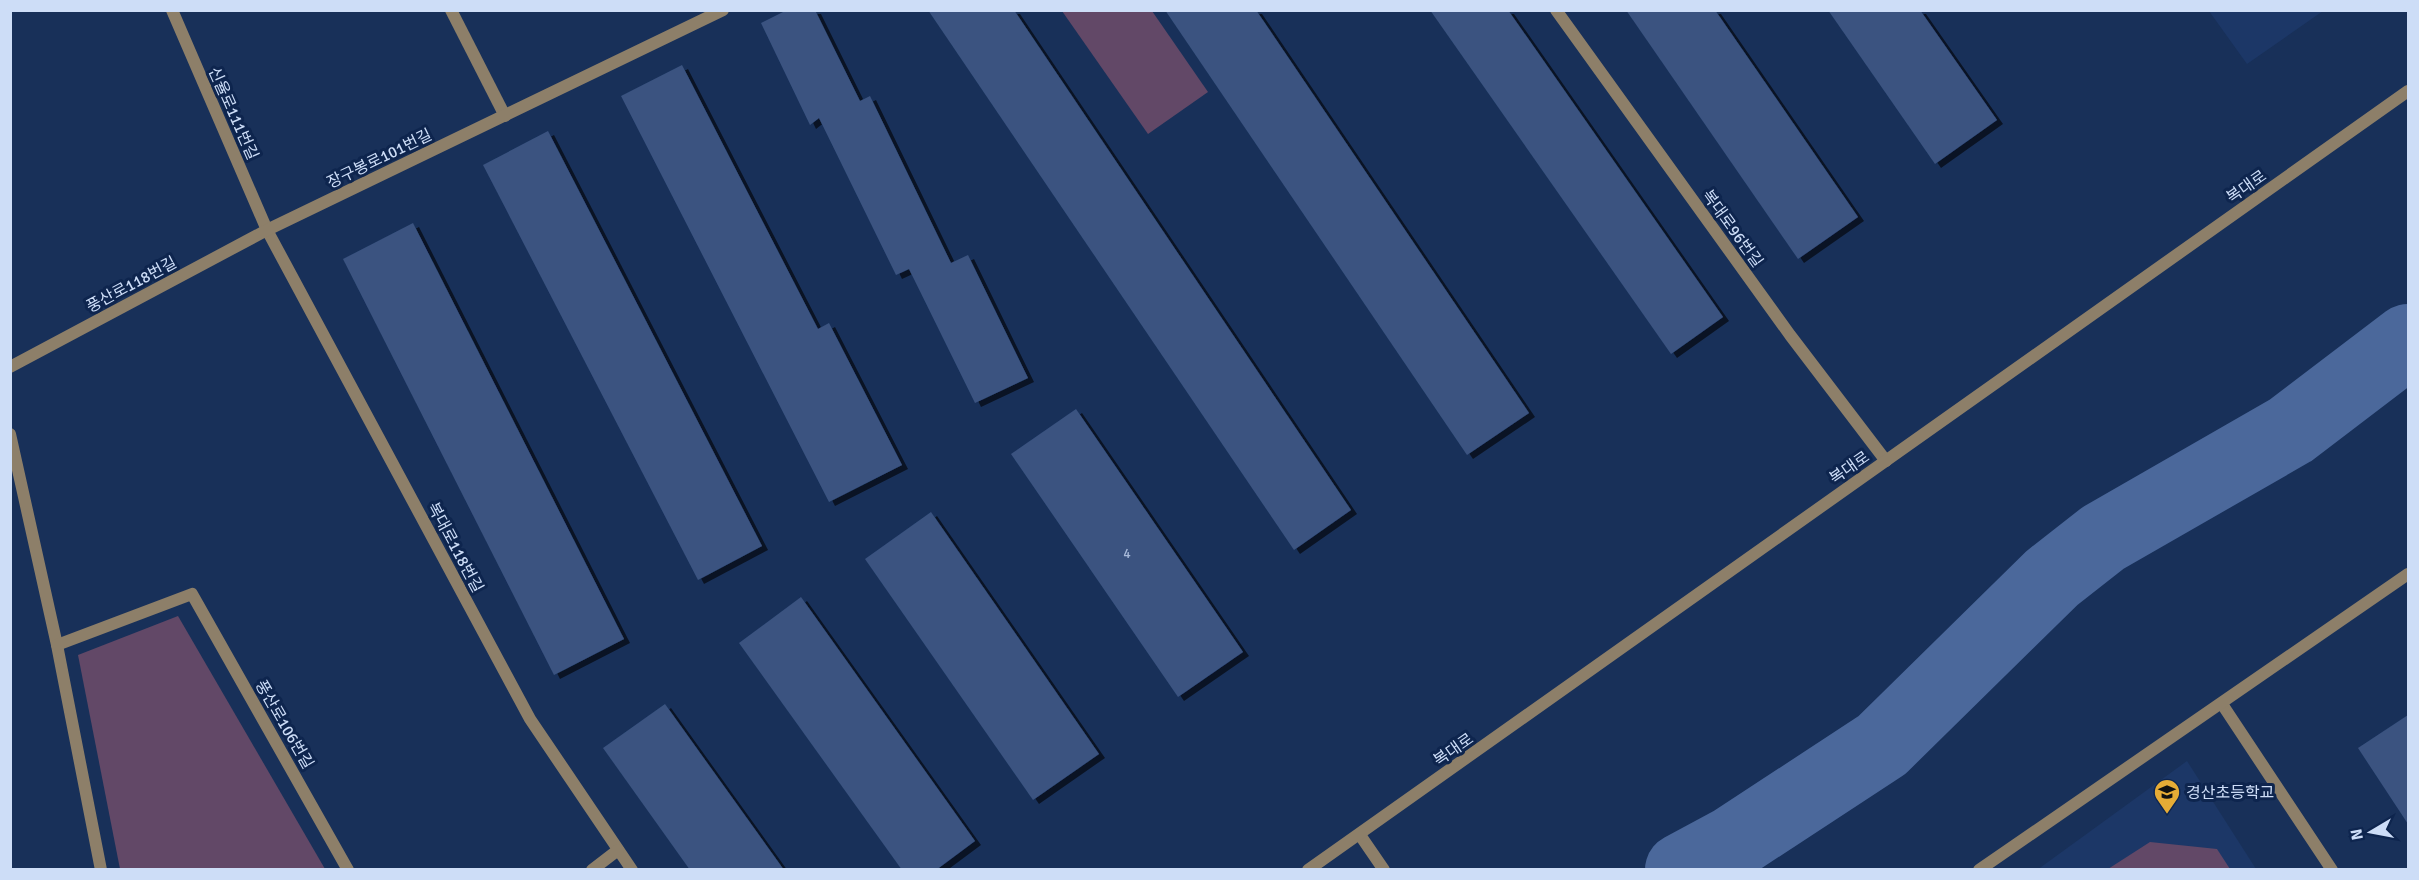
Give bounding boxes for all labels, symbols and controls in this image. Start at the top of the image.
street label: 신율로111번길 [204,64,262,163]
street label: 장구봉로101번길 [324,125,435,193]
street label: 복대로 [2223,166,2271,208]
street label: 복대로96번길 [1697,186,1767,271]
street label: 풍산로118번길 [83,253,180,317]
street label: 복대로 [1826,447,1874,489]
street label: 복대로118번길 [423,499,487,596]
house number: 4 [1123,545,1131,562]
street label: 풍산로106번길 [251,676,318,773]
street label: 복대로 [1430,729,1478,771]
school or university icon: 경산초등학교 [2152,777,2182,815]
place label: 경산초등학교 [2186,783,2274,803]
north arrow [2341,802,2401,862]
text: N [2346,827,2368,842]

